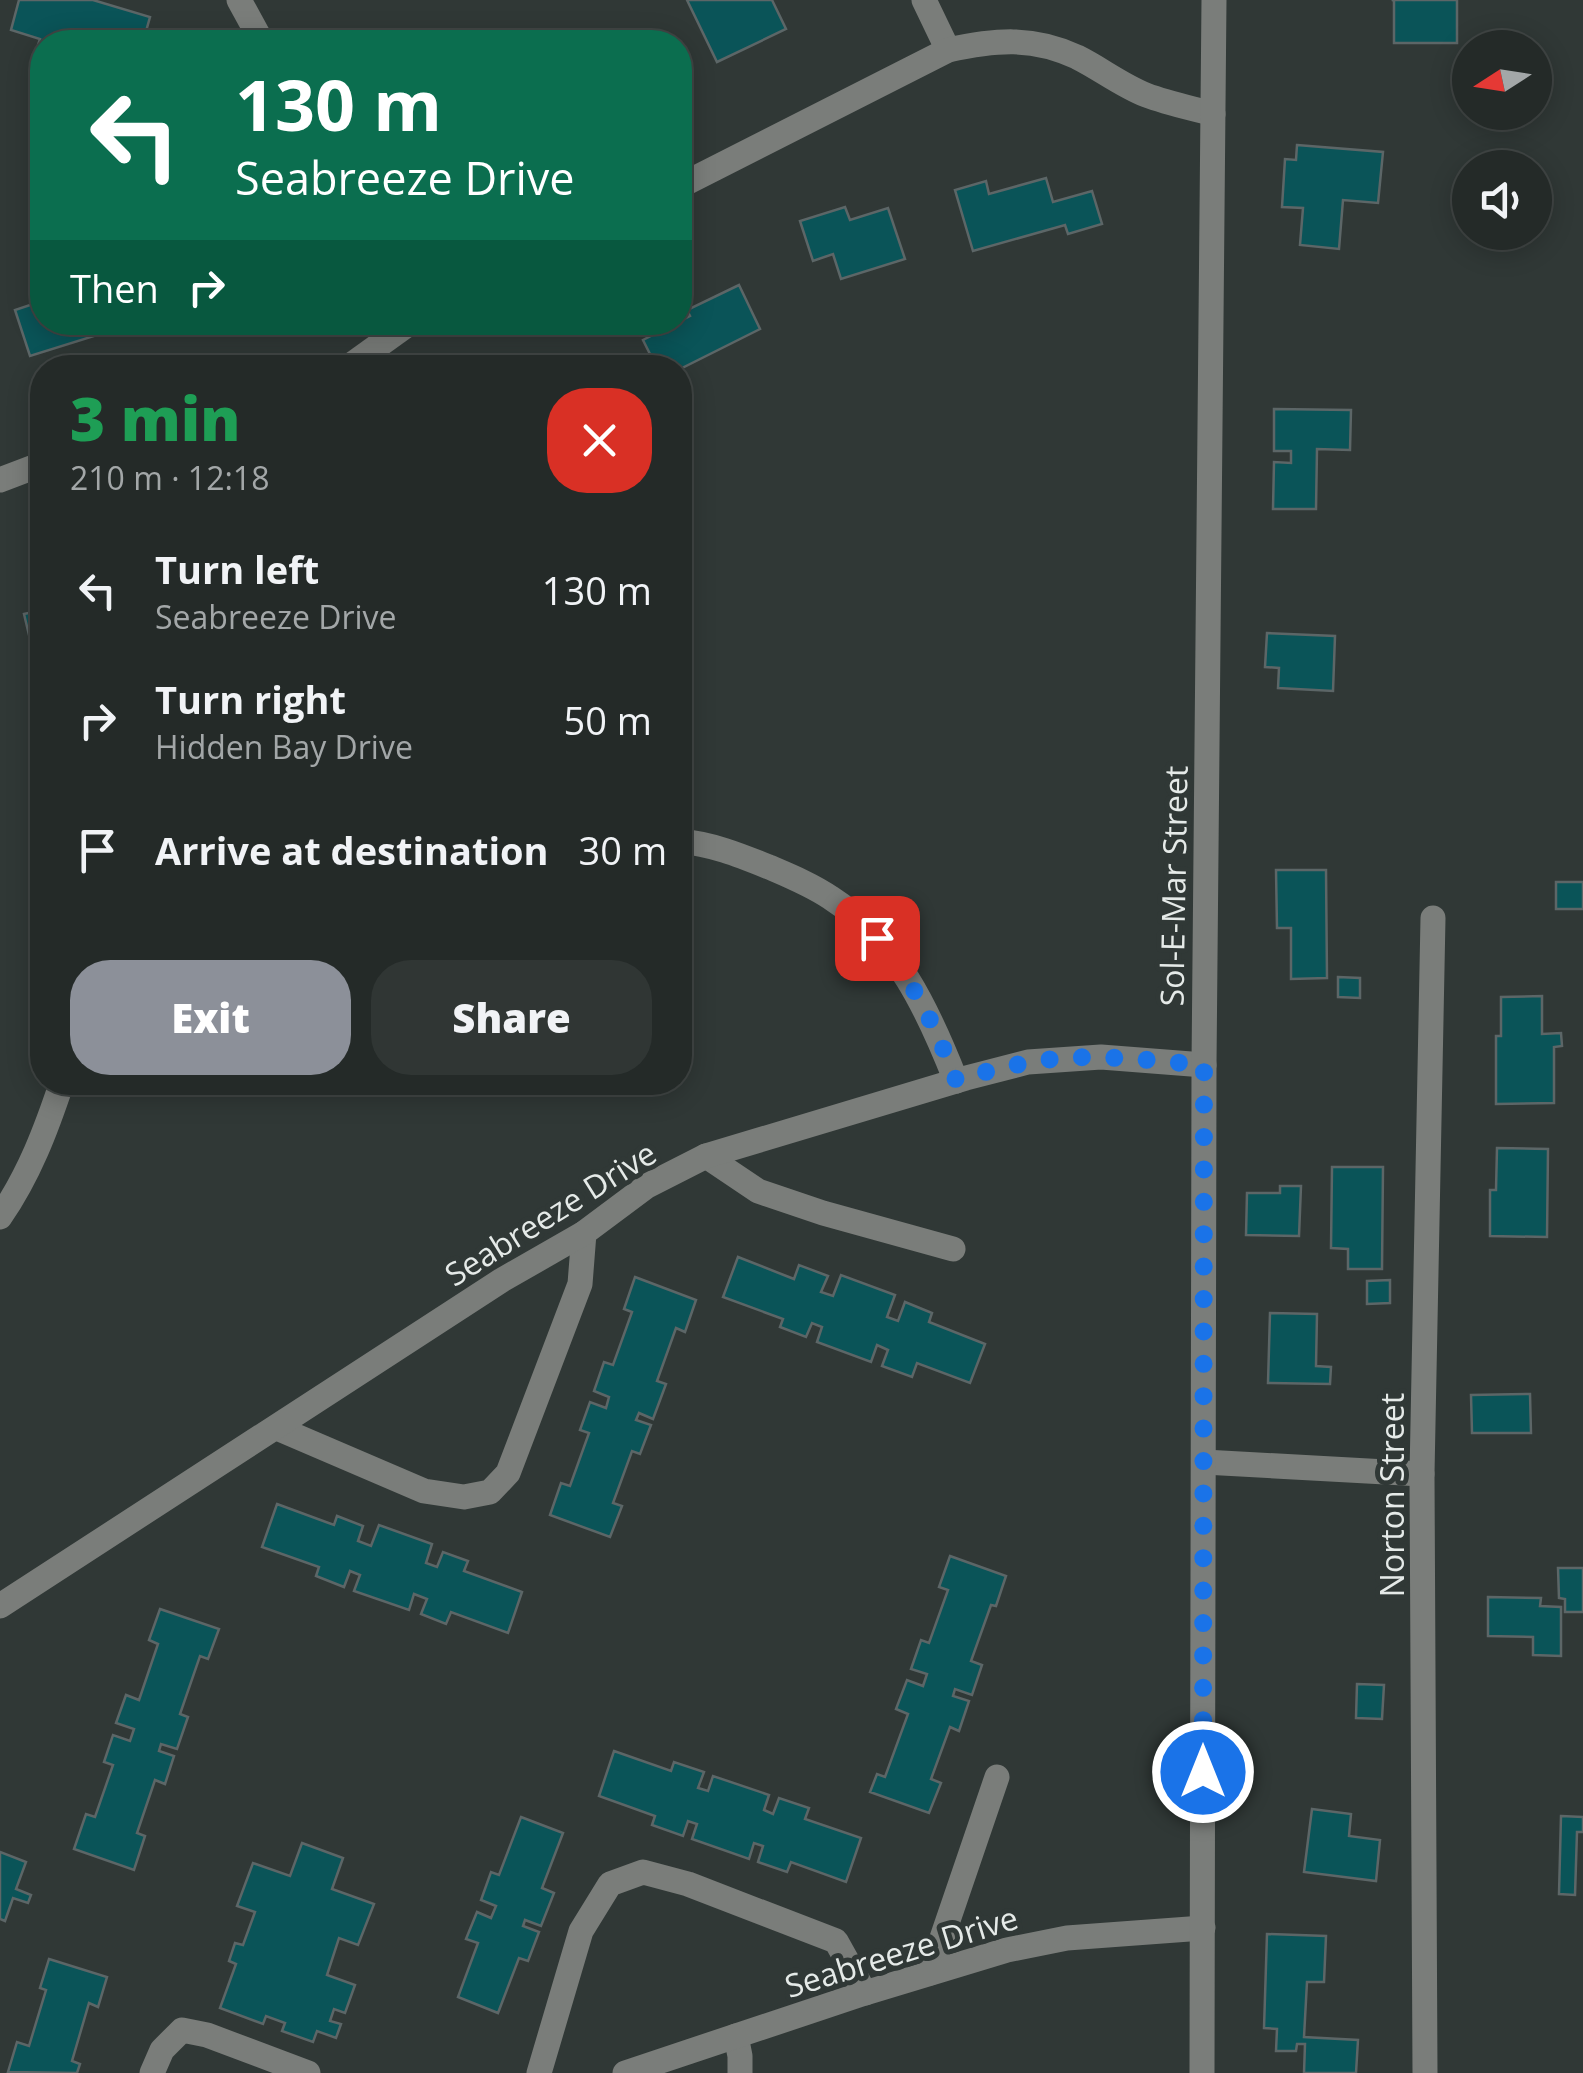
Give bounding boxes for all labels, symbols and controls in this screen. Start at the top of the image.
north arrow [1452,30,1552,130]
map controls [1452,30,1552,250]
text: 130 m [235,56,442,152]
icon: left [70,70,200,200]
text: Seabreeze Drive [235,147,575,208]
button: sound [1452,150,1552,250]
icon: right [179,260,234,315]
text: Then [70,262,159,314]
text: 3 min [70,377,240,459]
button: close [547,388,652,493]
text: 210 m · 12:18 [70,456,269,499]
text: Turn left [155,543,319,595]
icon: left [70,563,125,618]
text: 130 m [542,564,652,616]
text: Seabreeze Drive [155,595,397,638]
text: Turn right [155,673,346,725]
icon: right [70,693,125,748]
text: 50 m [563,694,652,746]
text: Hidden Bay Drive [155,725,413,768]
street label: Sol-E-Mar Street [1149,765,1197,1007]
icon: arrive [70,823,125,878]
text: Arrive at destination [155,824,549,876]
text: 30 m [579,824,667,876]
pin [835,896,920,981]
icon: arrive [850,911,905,966]
button: Exit [70,960,351,1075]
button: Share [371,960,652,1075]
street label: Seabreeze Drive [436,1131,664,1295]
street label: Norton Street [1370,1393,1413,1597]
position arrow [1151,1720,1255,1824]
street label: Seabreeze Drive [779,1895,1023,2007]

